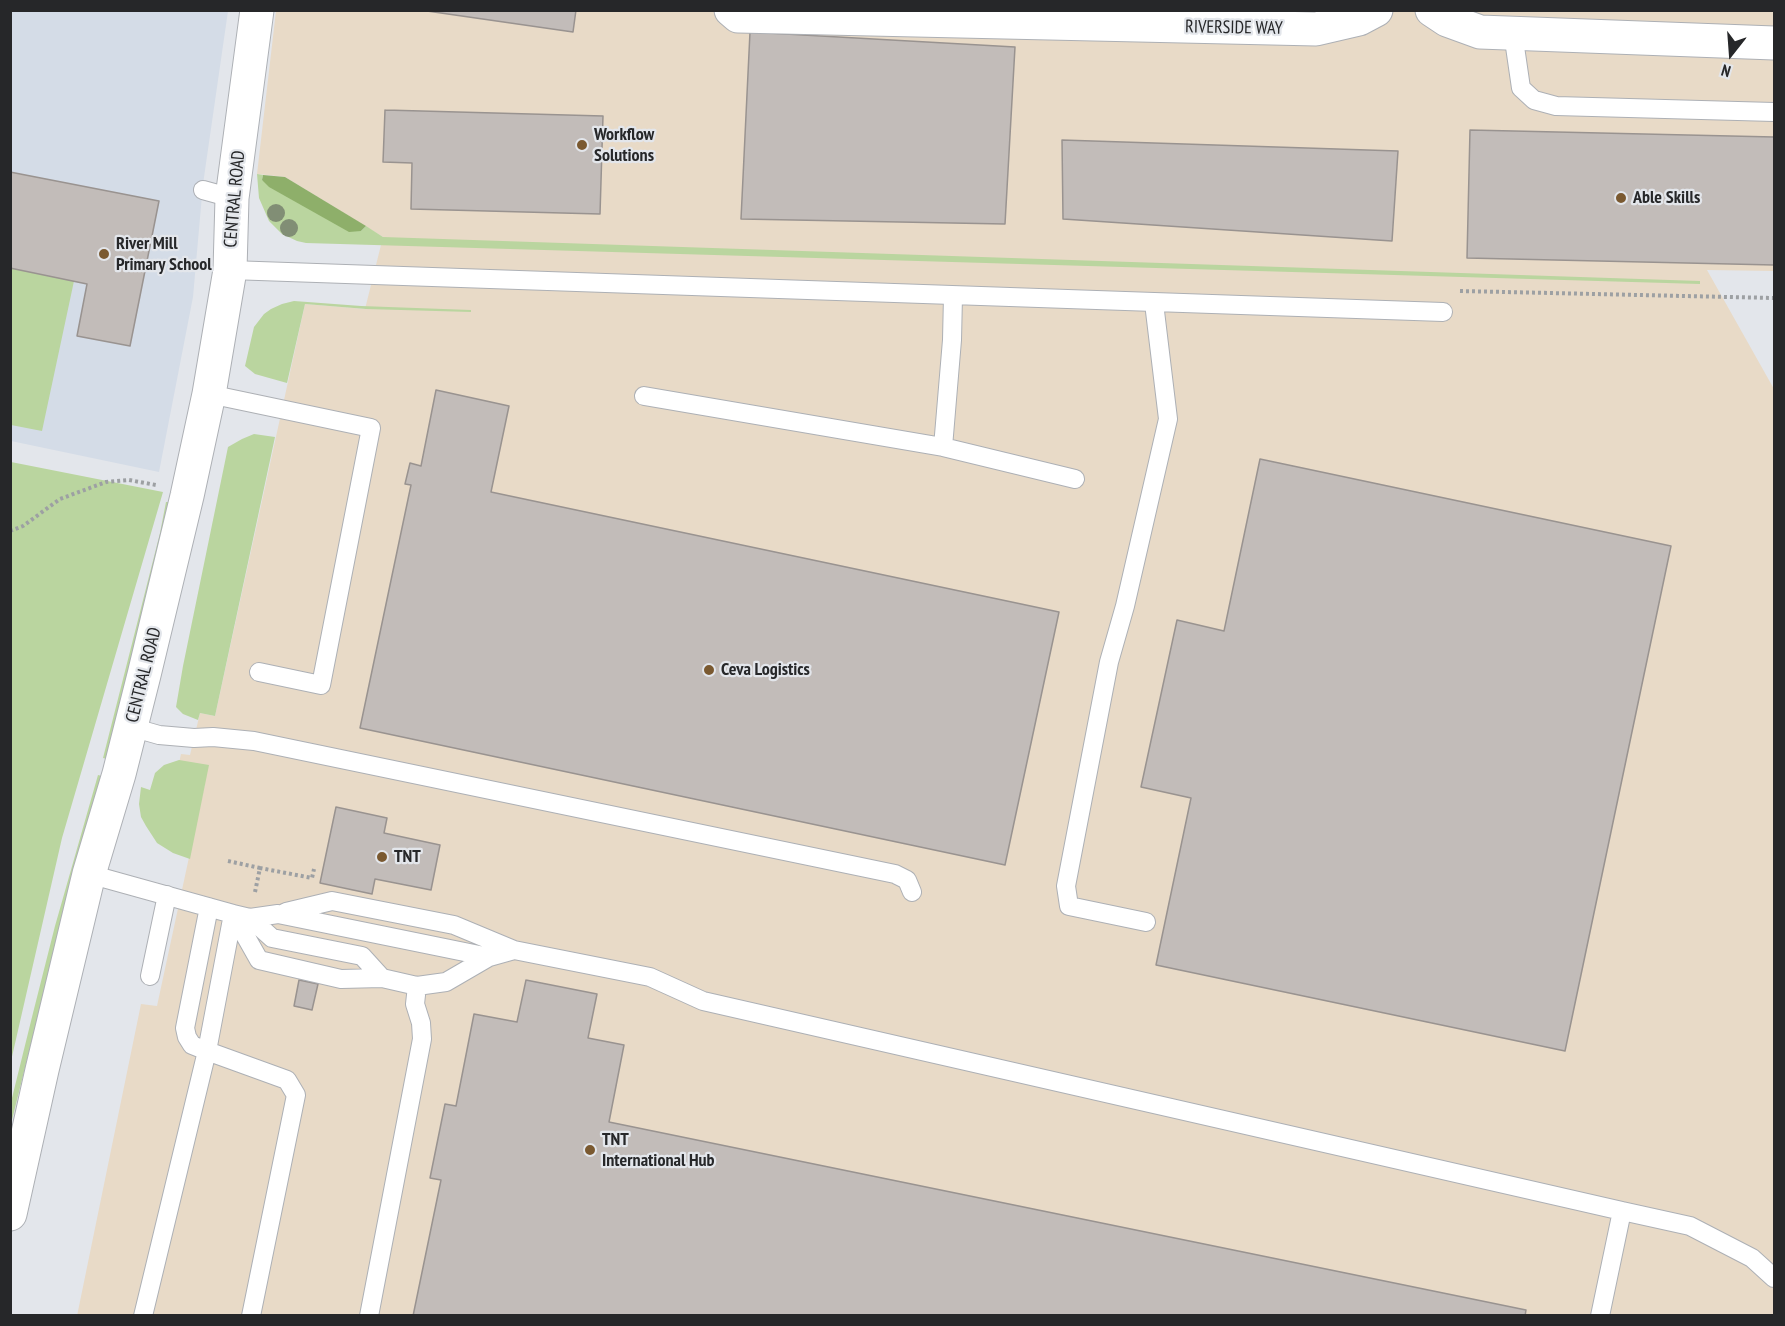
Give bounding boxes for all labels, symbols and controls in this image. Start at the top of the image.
street label: RIVERSIDE WAY [1185,16,1283,40]
north arrow [1701,24,1761,84]
text: N [1719,60,1733,82]
place label: Workflow Solutions [594,124,654,166]
marker: Workflow Solutions [575,138,589,152]
street label: CENTRAL ROAD [220,150,250,248]
place label: Able Skills [1633,187,1700,209]
marker: Able Skills [1614,191,1628,205]
place label: River Mill Primary School [116,233,212,276]
marker: River Mill Primary School [97,247,111,261]
street label: CENTRAL ROAD [122,625,166,725]
place label: Ceva Logistics [721,659,810,681]
marker: Ceva Logistics [702,663,716,677]
place label: TNT [394,846,421,868]
marker: TNT [375,850,389,864]
place label: TNT International Hub [602,1129,715,1172]
marker: TNT International Hub [583,1143,597,1157]

